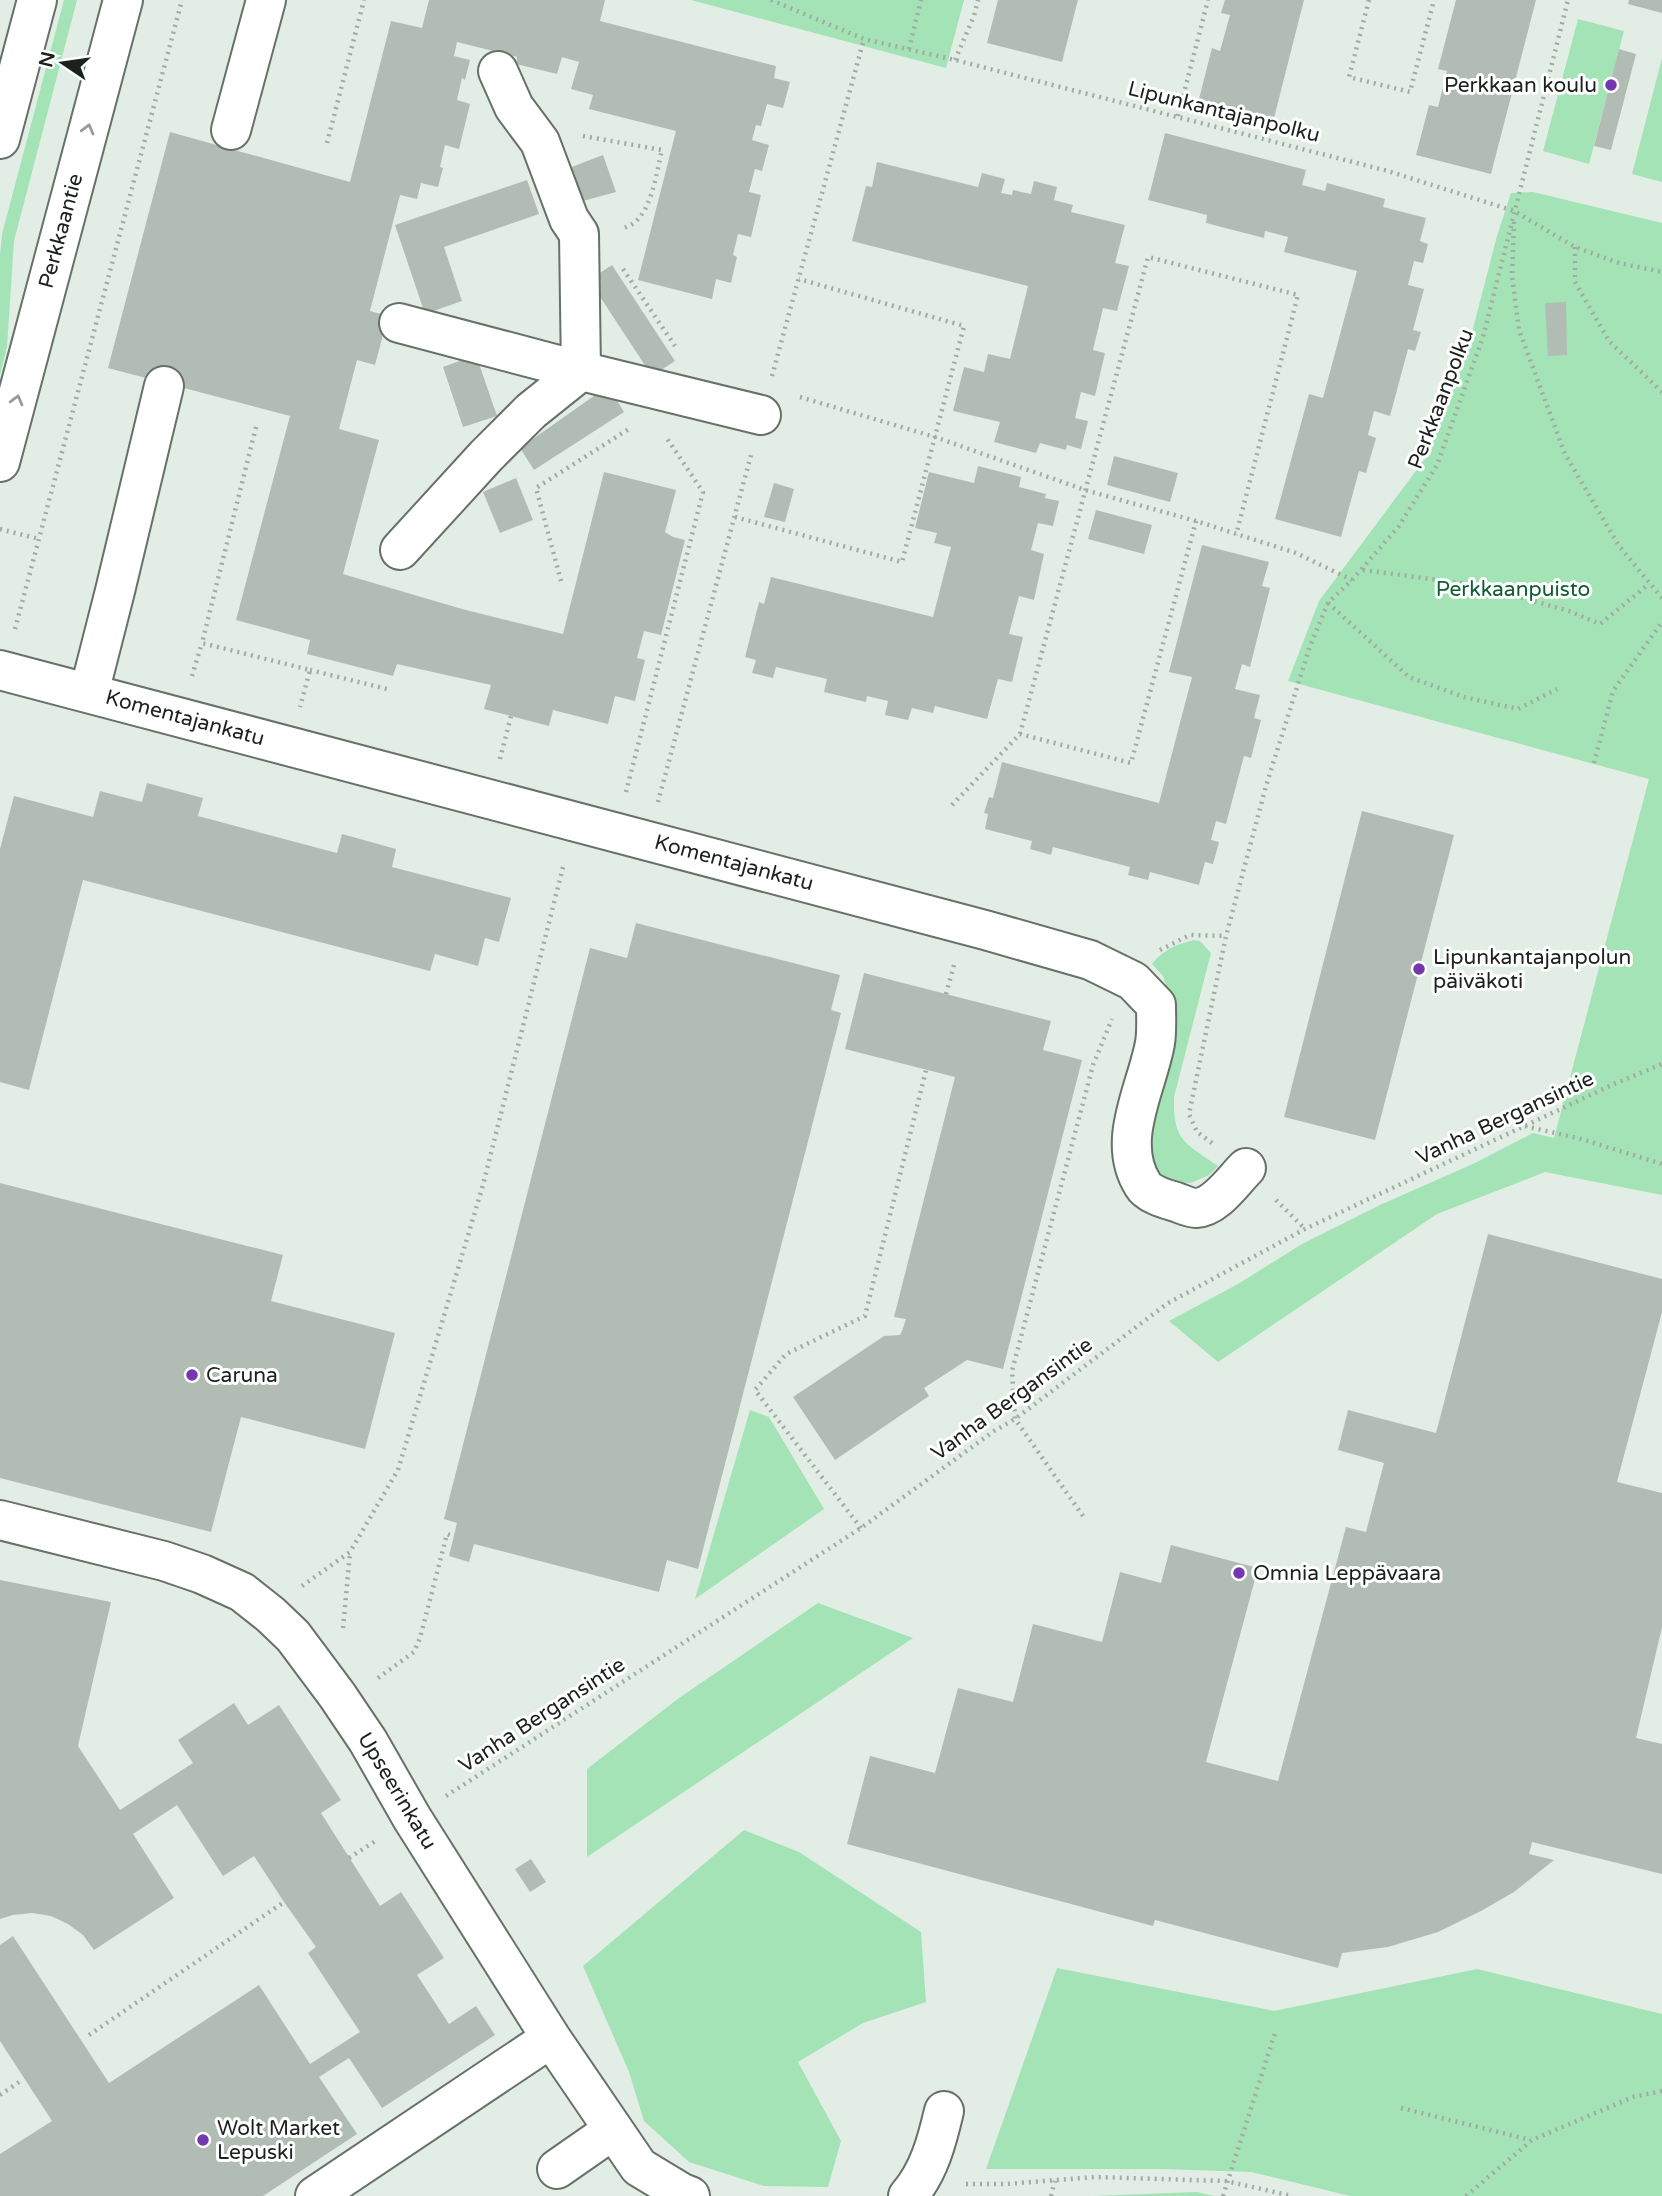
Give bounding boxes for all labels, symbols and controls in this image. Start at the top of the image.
north arrow [28,28,98,98]
text: N [35,49,60,69]
place label: Perkkaan koulu [1444,73,1597,98]
street label: Lipunkantajanpolku [1125,76,1323,148]
marker: Perkkaan koulu [1603,77,1619,93]
one-way arrow [80,123,95,135]
street label: Perkkaantie [34,171,88,291]
street label: Perkkaanpolku [1403,325,1479,473]
one-way arrow [8,394,23,406]
park label: Perkkaanpuisto [1436,577,1590,602]
street label: Komentajankatu [103,685,267,751]
street label: Komentajankatu [652,830,816,896]
place label: Lipunkantajanpolun päiväkoti [1433,945,1631,994]
marker: Lipunkantajanpolun päiväkoti [1411,961,1427,977]
street label: Vanha Bergansintie [1412,1066,1598,1170]
street label: Vanha Bergansintie [927,1332,1097,1466]
place label: Caruna [206,1363,278,1388]
marker: Caruna [184,1367,200,1383]
place label: Omnia Leppävaara [1253,1561,1441,1586]
marker: Omnia Leppävaara [1231,1565,1247,1581]
street label: Vanha Bergansintie [454,1652,630,1778]
street label: Upseerinkatu [352,1728,442,1854]
place label: Wolt Market Lepuski [217,2116,340,2165]
marker: Wolt Market Lepuski [195,2132,211,2148]

